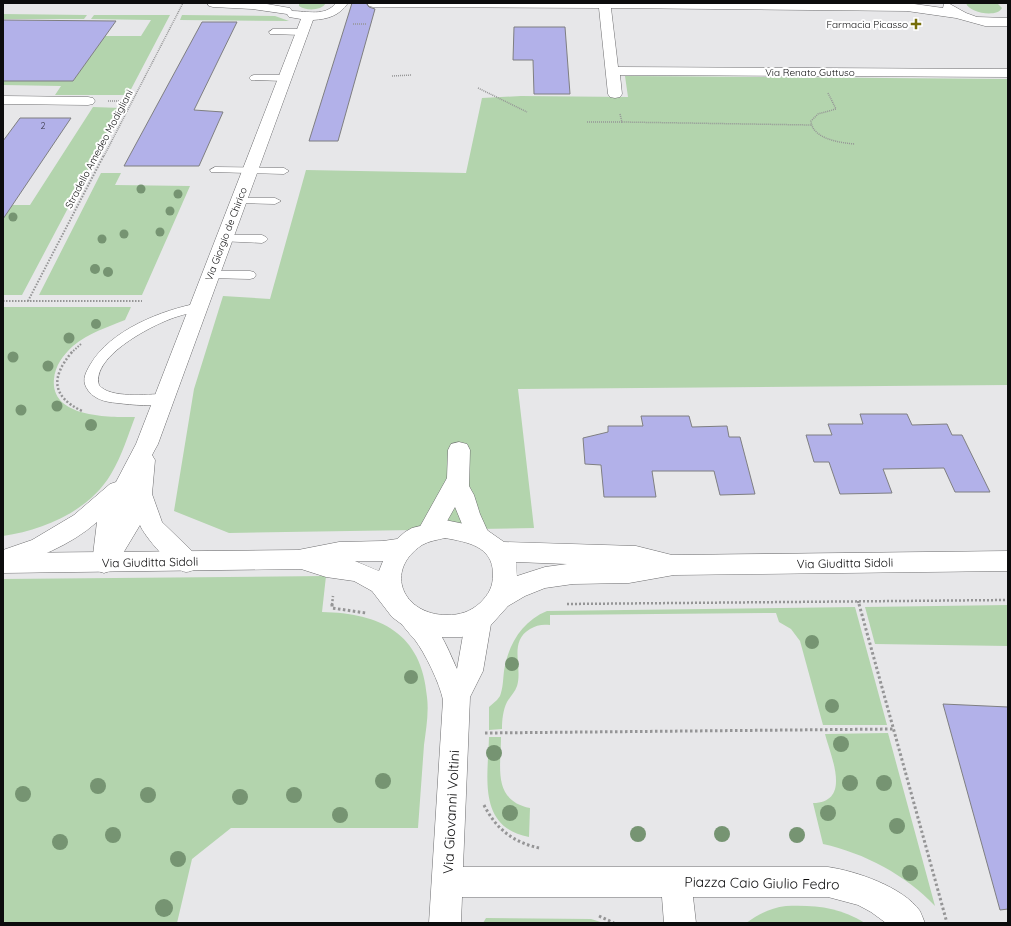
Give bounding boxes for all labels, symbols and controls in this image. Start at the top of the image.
place label: Farmacia Picasso [827,18,908,31]
marker: Farmacia Picasso [911,19,921,29]
street label: Via Renato Guttuso [765,66,855,79]
street label: Stradello Amedeo Modigliani [62,87,136,211]
house number: 2 [41,120,46,131]
street label: Via Giorgio de Chirico [202,185,250,283]
street label: Via Giuditta Sidoli [102,554,198,570]
street label: Via Giuditta Sidoli [797,555,893,571]
street label: Via Giovanni Voltini [439,750,463,874]
street label: Piazza Caio Giulio Fedro [684,873,840,893]

